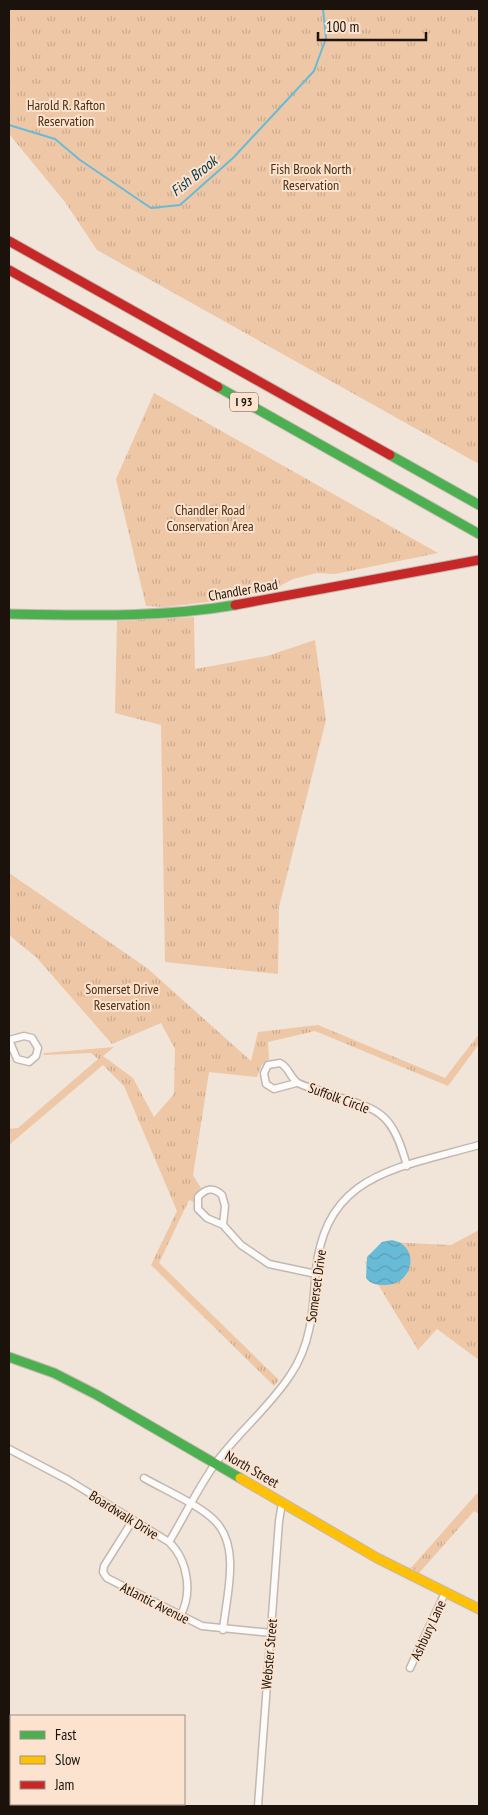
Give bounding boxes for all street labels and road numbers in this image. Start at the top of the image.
road number: I 93 [230,392,258,412]
street label: Chandler Road [207,575,279,605]
street label: Suffolk Circle [306,1079,372,1117]
street label: Somerset Drive [302,1248,330,1324]
street label: North Street [222,1446,282,1492]
street label: Boardwalk Drive [86,1486,162,1544]
street label: Atlantic Avenue [118,1578,193,1628]
street label: Ashbury Lane [406,1597,450,1663]
street label: Webster Street [257,1618,281,1690]

